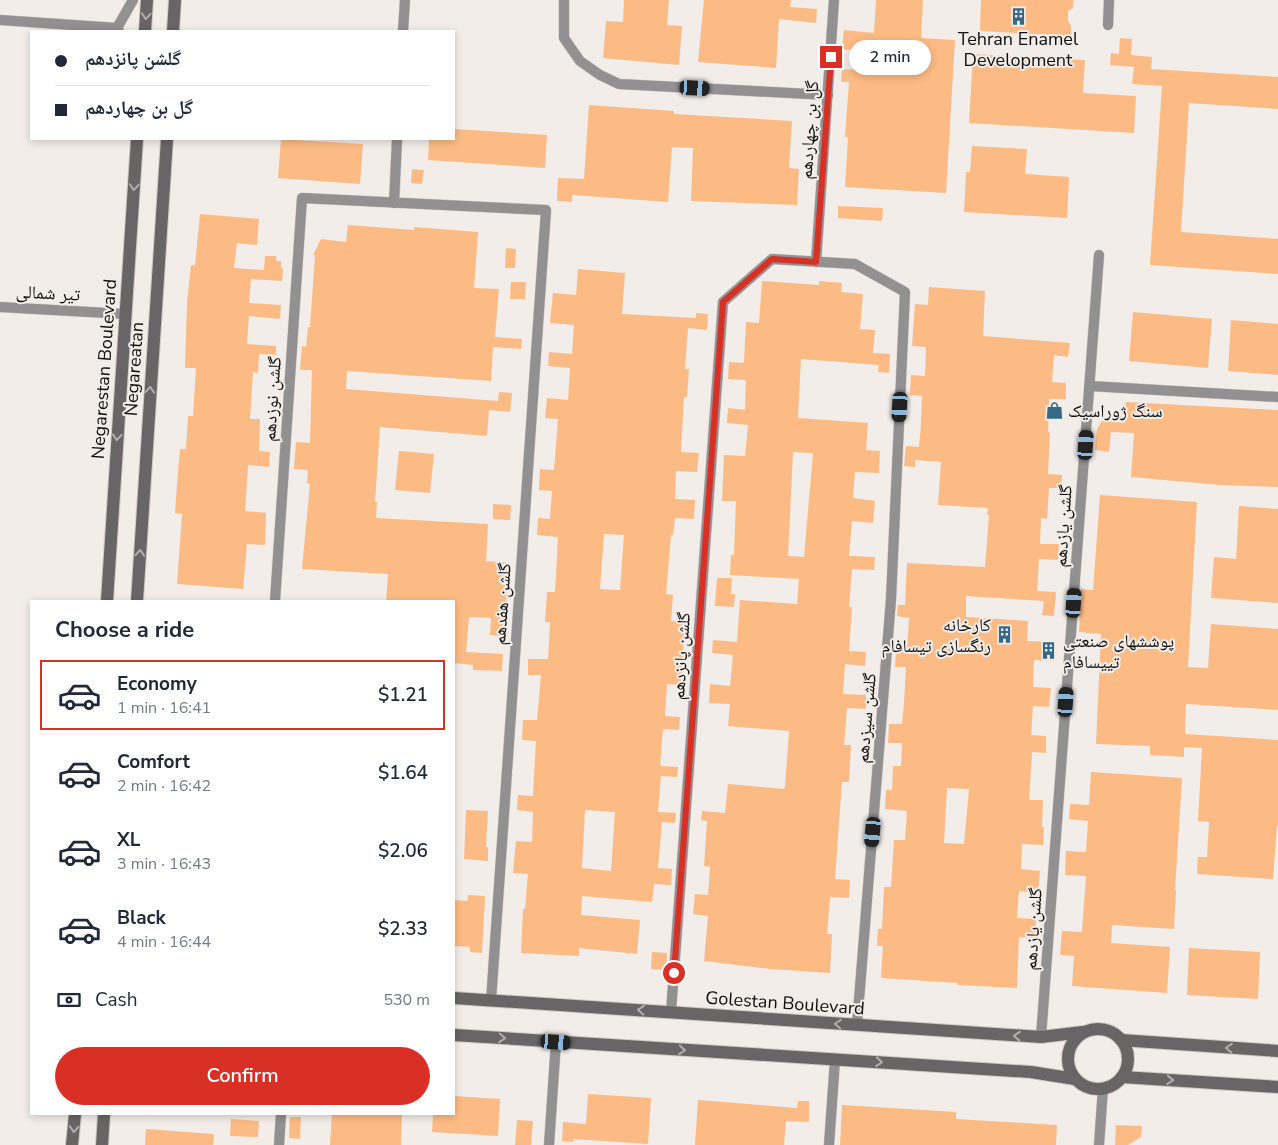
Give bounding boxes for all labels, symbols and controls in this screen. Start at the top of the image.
building icon: Tehran Enamel Development [1008,6,1028,26]
one-way arrow [140,12,151,20]
place label: Tehran Enamel Development [958,27,1079,72]
callout: 2 min [848,40,931,74]
text: گلشن پانزدهم [85,46,181,72]
route end [820,46,842,68]
text: 2 min [870,46,910,68]
street label: گل بن چهاردهم [794,79,824,180]
car [679,80,710,96]
text: گل بن چهاردهم [85,95,193,121]
one-way arrow [128,184,139,192]
street label: Negarestan Boulevard [86,278,122,460]
street label: تیر شمالی [15,279,81,307]
street label: Negareatan [119,321,149,417]
street label: گلشن نوزدهم [257,355,287,442]
one-way arrow [145,386,156,394]
car [891,392,908,422]
place label: سنگ ژوراسیک [1068,399,1163,423]
shop icon: سنگ ژوراسیک [1044,401,1064,421]
car [1077,430,1094,460]
one-way arrow [112,433,123,441]
street label: گلشن یازدهم [1048,483,1078,568]
one-way arrow [134,548,145,556]
street label: گلشن هفدهم [487,562,517,646]
car [1065,588,1082,618]
street label: گلشن پانزدهم [666,611,696,701]
place label: کارخانه رنگسازی تیسافام [882,613,992,658]
text: Choose a ride [55,615,194,645]
building icon: کارخانه رنگسازی تیسافام [995,625,1015,645]
place label: پوششهای صنعتی تییسافام [1063,629,1174,674]
building icon: پوششهای صنعتی تییسافام [1039,641,1059,661]
text: Economy [117,671,197,697]
street label: گلشن سیزدهم [850,671,882,764]
icon: car [57,673,102,718]
text: $1.21 [378,682,428,708]
car [1057,687,1074,717]
text: 1 min · 16:41 [117,697,211,719]
text: Comfort [117,749,190,775]
icon: car [57,751,102,796]
text: $1.64 [378,760,428,786]
text: 2 min · 16:42 [117,775,211,797]
car [864,816,881,848]
text: XL [117,827,140,853]
icon: car [57,829,102,874]
text: $2.06 [378,838,428,864]
text: 3 min · 16:43 [117,853,211,875]
street label: گلشن یازدهم [1018,886,1048,971]
text: Black [117,905,166,931]
icon: car [57,907,102,952]
text: $2.33 [378,916,428,942]
text: 4 min · 16:44 [117,931,211,953]
route start [663,962,685,984]
street label: Golestan Boulevard [705,985,865,1021]
icon: cash [55,986,83,1014]
text: Cash [95,987,137,1013]
text: 530 m [383,989,430,1011]
one-way arrow [637,1005,645,1016]
one-way arrow [834,1019,842,1030]
one-way arrow [1013,1030,1021,1041]
one-way arrow [499,1033,507,1044]
car [540,1033,571,1051]
one-way arrow [1225,1042,1233,1053]
one-way arrow [678,1044,686,1055]
button: Confirm [55,1047,430,1105]
one-way arrow [875,1057,883,1068]
one-way arrow [1167,1074,1175,1085]
one-way arrow [68,1126,79,1134]

